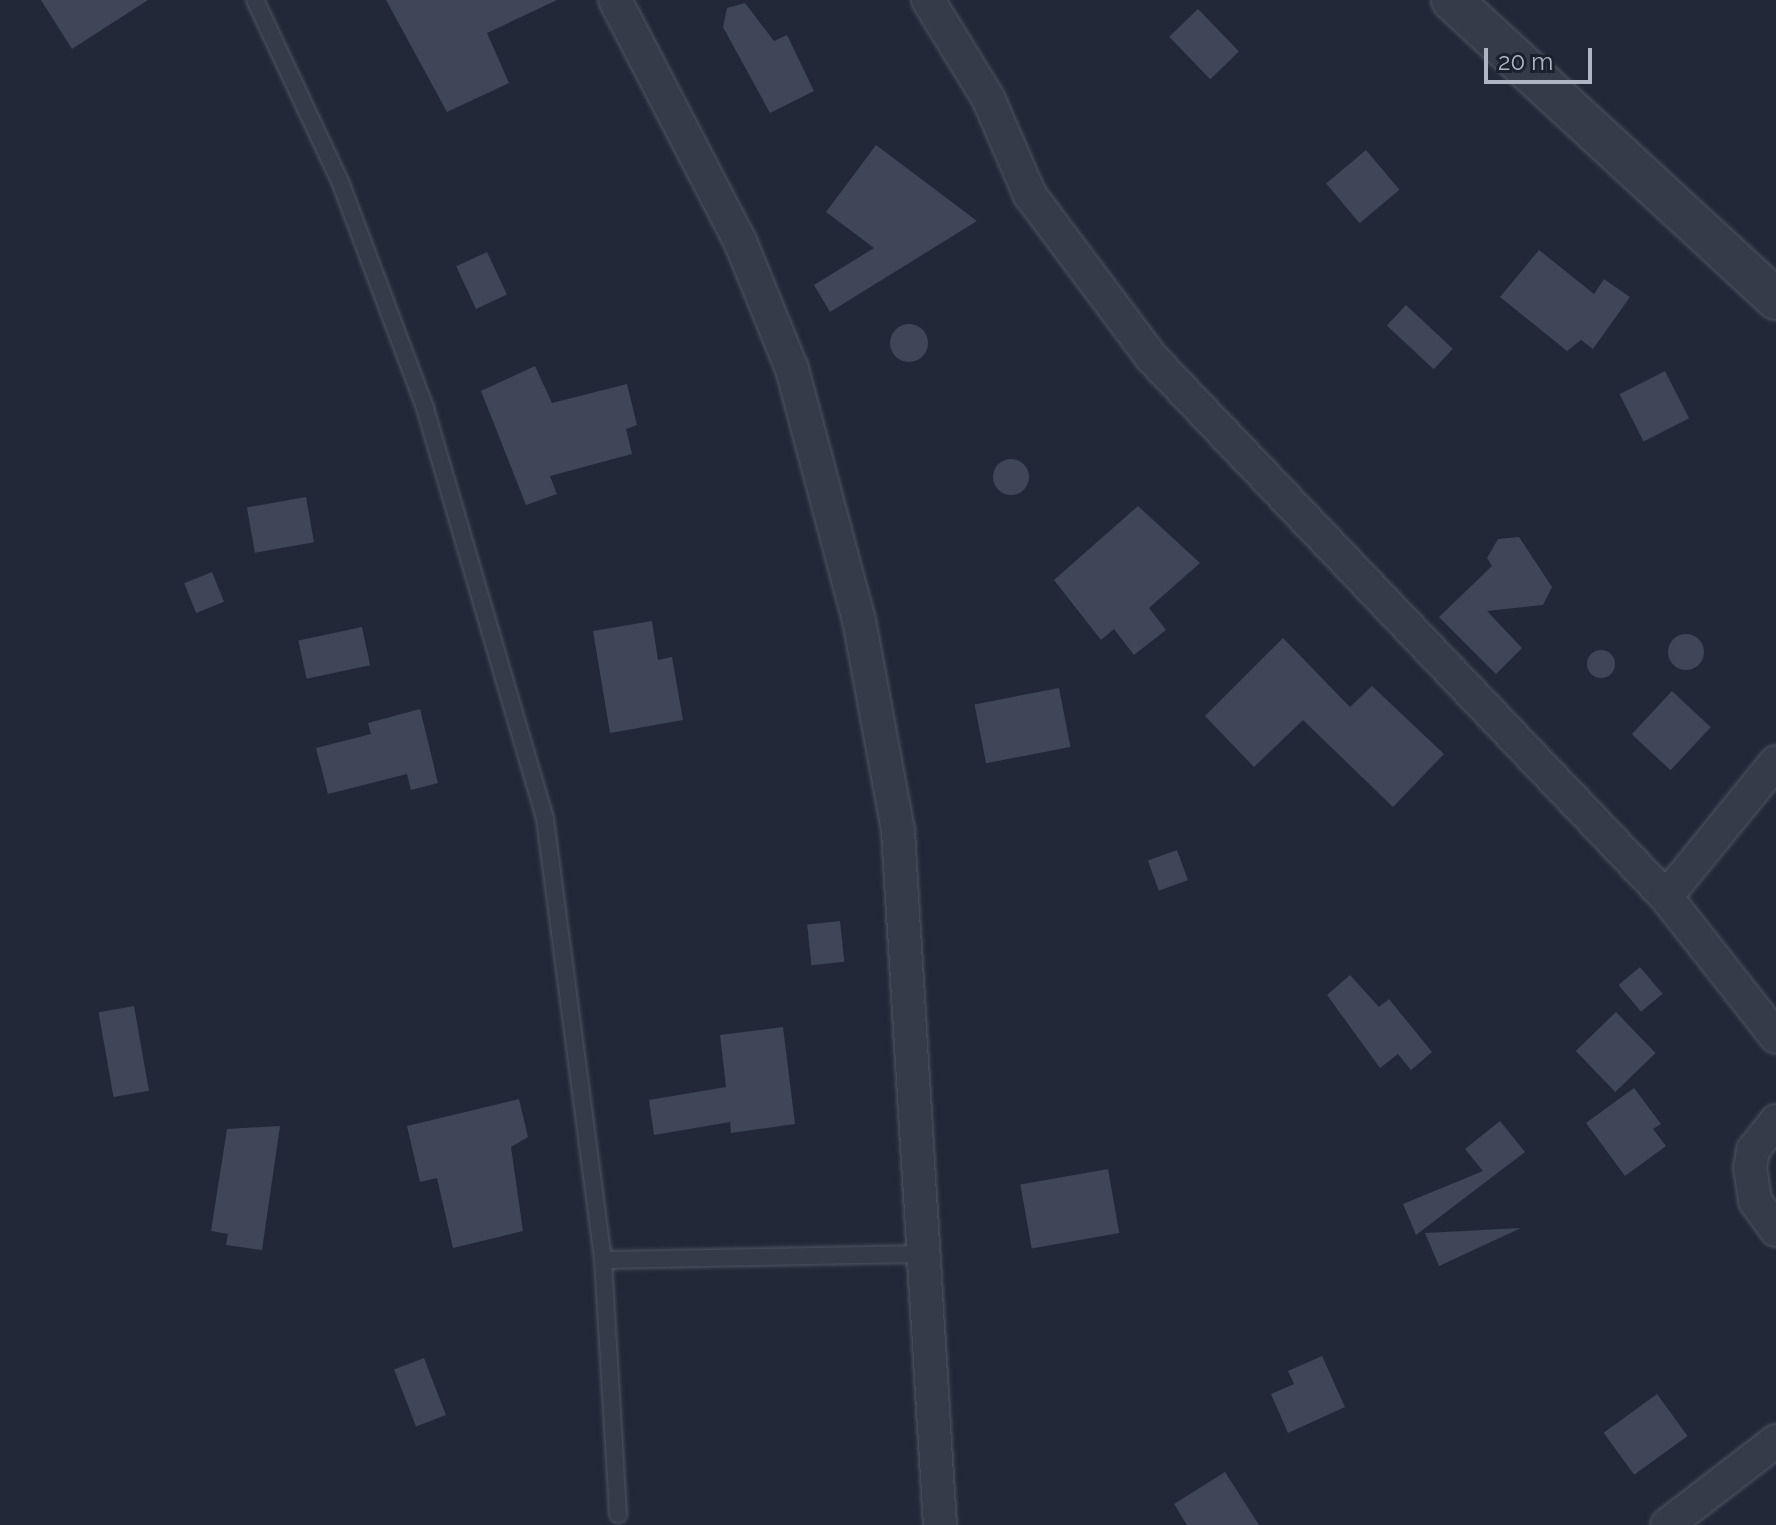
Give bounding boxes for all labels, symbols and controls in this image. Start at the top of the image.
scale bar [1488,32,1596,82]
text: 20 m [1498,47,1553,76]

